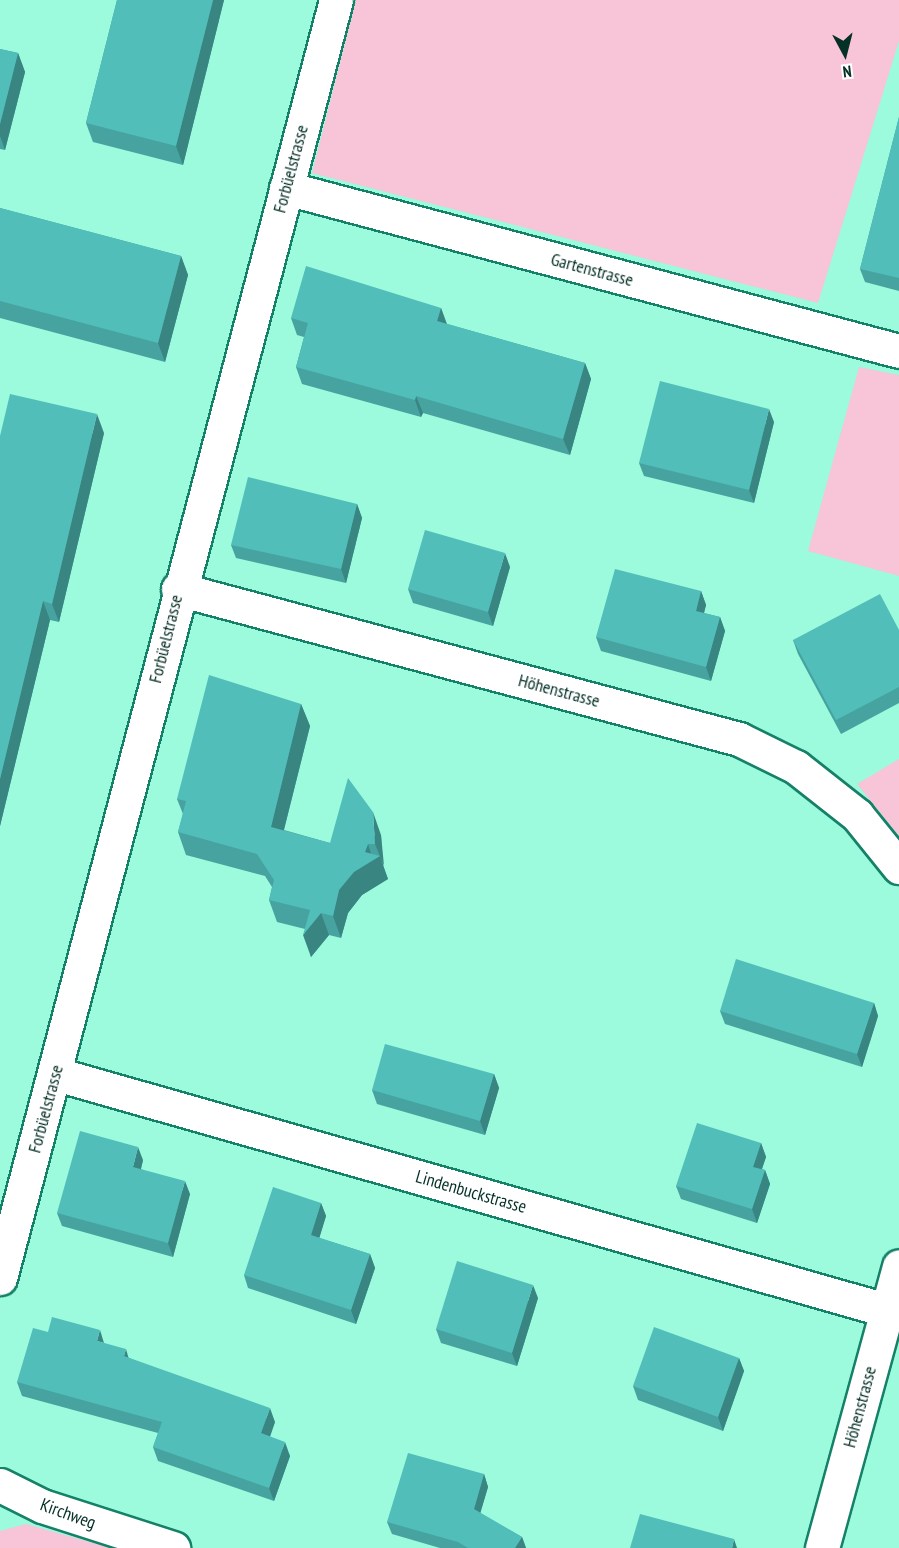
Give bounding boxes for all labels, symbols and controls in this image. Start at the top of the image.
north arrow [815,24,875,84]
text: N [842,61,853,82]
street label: Forbüelstrasse [269,123,313,215]
street label: Gartenstrasse [548,249,636,291]
street label: Forbüelstrasse [145,593,187,685]
street label: Höhenstrasse [516,670,602,712]
street label: Forbüelstrasse [24,1063,68,1155]
street label: Lindenbuckstrasse [413,1166,529,1218]
street label: Höhenstrasse [839,1364,881,1450]
street label: Kirchweg [37,1494,99,1534]

